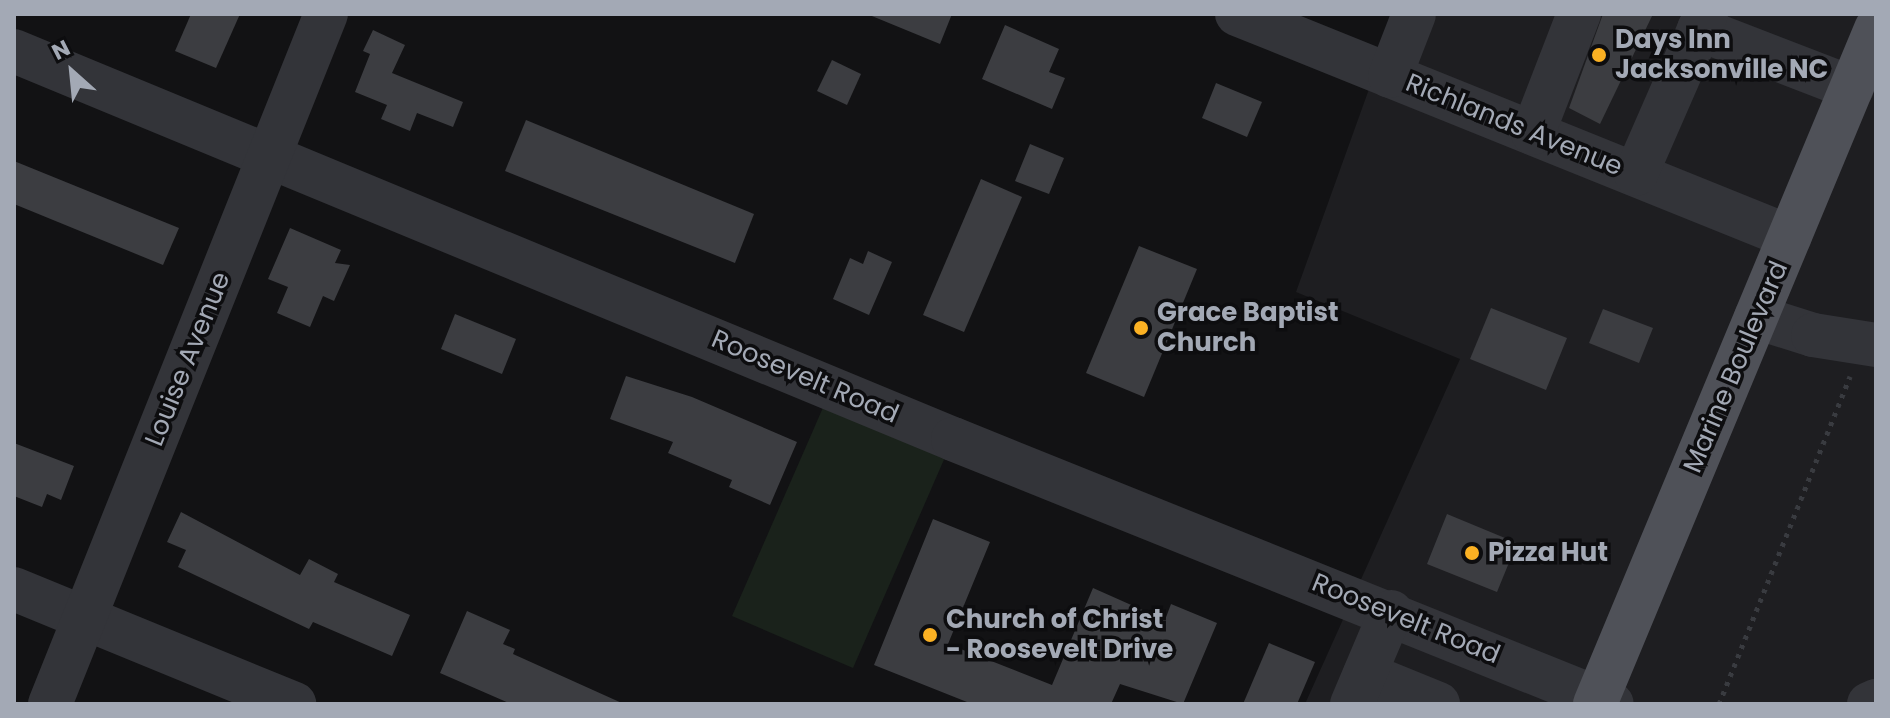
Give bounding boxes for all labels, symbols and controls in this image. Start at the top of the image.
place label: Days Inn Jacksonville NC [1615,24,1828,86]
north arrow [32,32,112,112]
text: N [46,33,75,68]
marker: Days Inn Jacksonville NC [1590,46,1608,64]
street label: Richlands Avenue [1401,67,1627,183]
street label: Marine Boulevard [1677,256,1795,478]
street label: Louise Avenue [139,267,237,451]
place label: Grace Baptist Church [1157,297,1339,358]
marker: Grace Baptist Church [1132,319,1150,337]
street label: Roosevelt Road [707,324,903,430]
place label: Pizza Hut [1488,537,1608,569]
marker: Pizza Hut [1463,544,1481,562]
street label: Roosevelt Road [1307,567,1505,671]
place label: Church of Christ - Roosevelt Drive [946,604,1173,666]
marker: Church of Christ - Roosevelt Drive [921,626,939,644]

